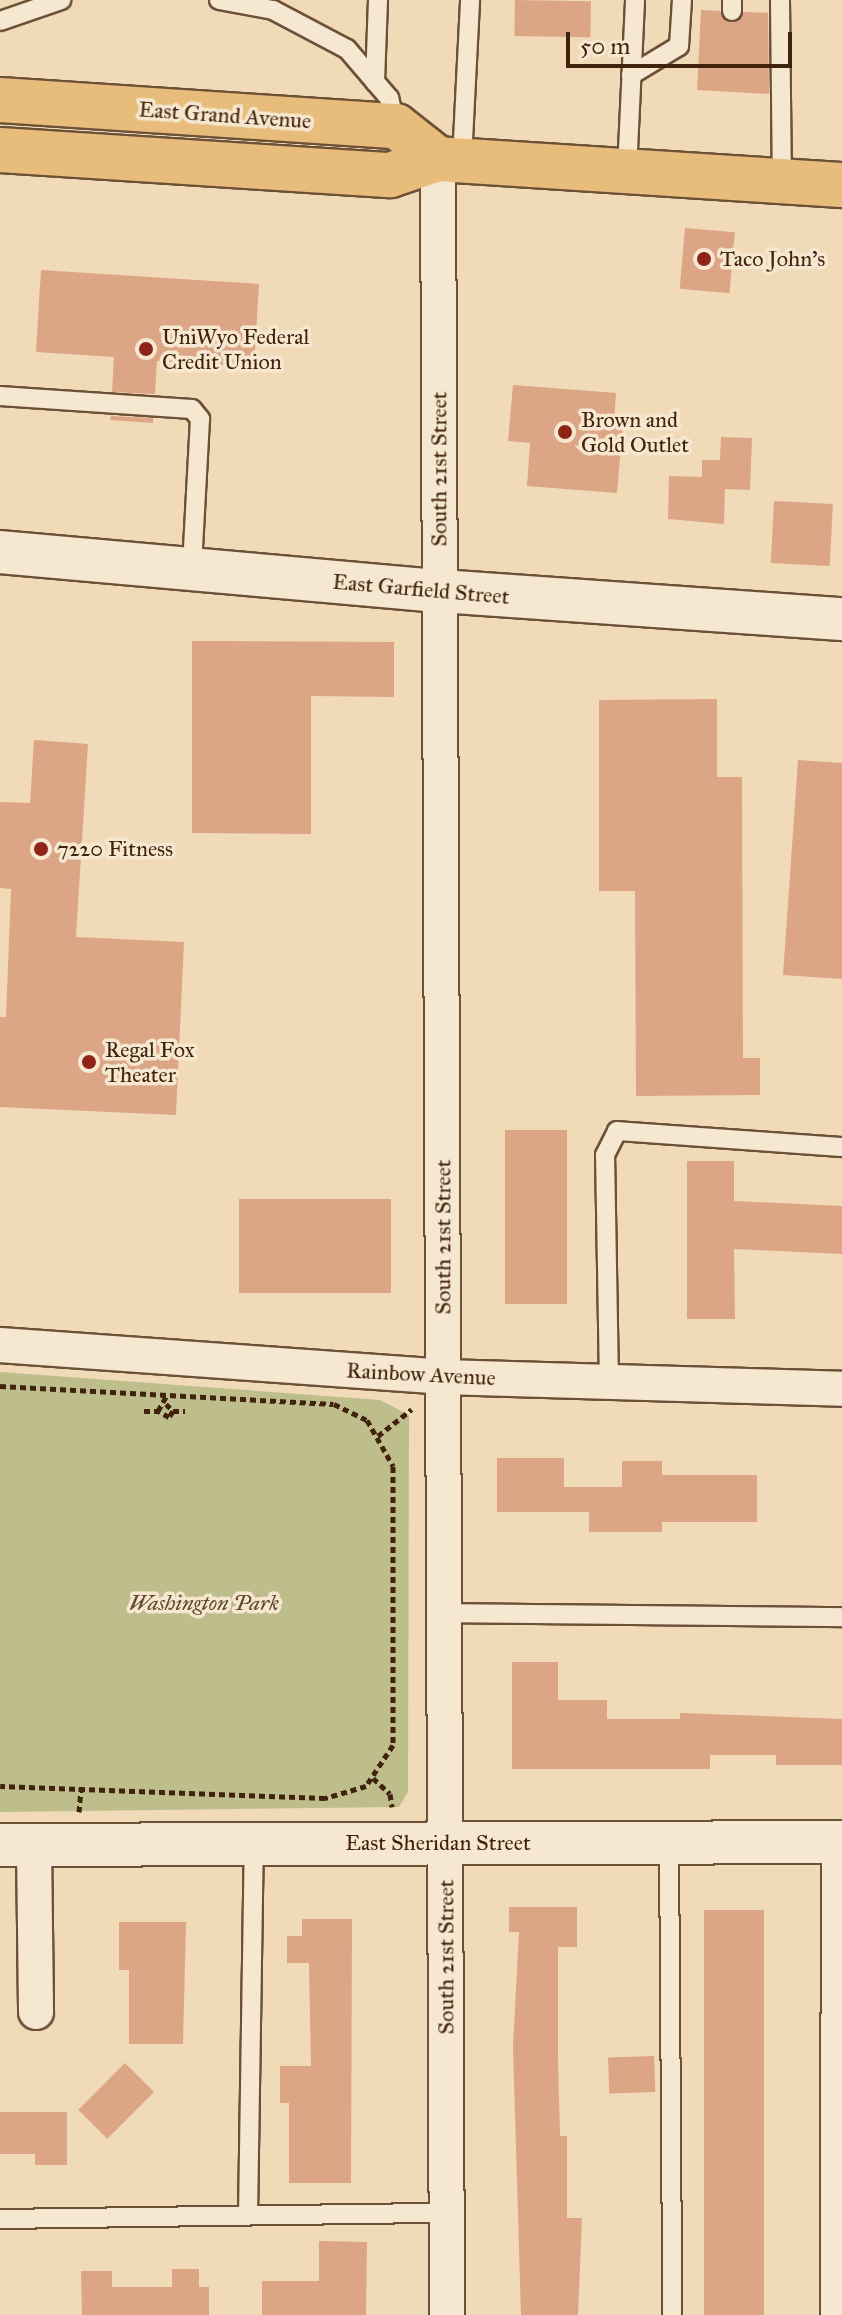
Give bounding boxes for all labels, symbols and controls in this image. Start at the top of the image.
scale bar [570,16,796,66]
text: 50 m [580,31,630,61]
street label: East Grand Avenue [138,96,312,134]
place label: Taco John's [720,246,825,272]
marker: Taco John's [695,250,713,268]
place label: UniWyo Federal Credit Union [162,323,309,374]
marker: UniWyo Federal Credit Union [137,340,155,358]
street label: South 21st Street [426,391,452,547]
place label: Brown and Gold Outlet [581,406,689,458]
marker: Brown and Gold Outlet [556,423,574,441]
street label: East Garfield Street [331,568,511,610]
place label: 7220 Fitness [57,836,173,862]
marker: 7220 Fitness [32,840,50,858]
place label: Regal Fox Theater [105,1036,194,1088]
marker: Regal Fox Theater [80,1053,98,1071]
street label: South 21st Street [430,1159,456,1315]
street label: Rainbow Avenue [346,1357,496,1391]
park label: Washington Park [129,1590,279,1616]
street label: East Sheridan Street [345,1830,531,1856]
street label: South 21st Street [433,1879,459,2035]

